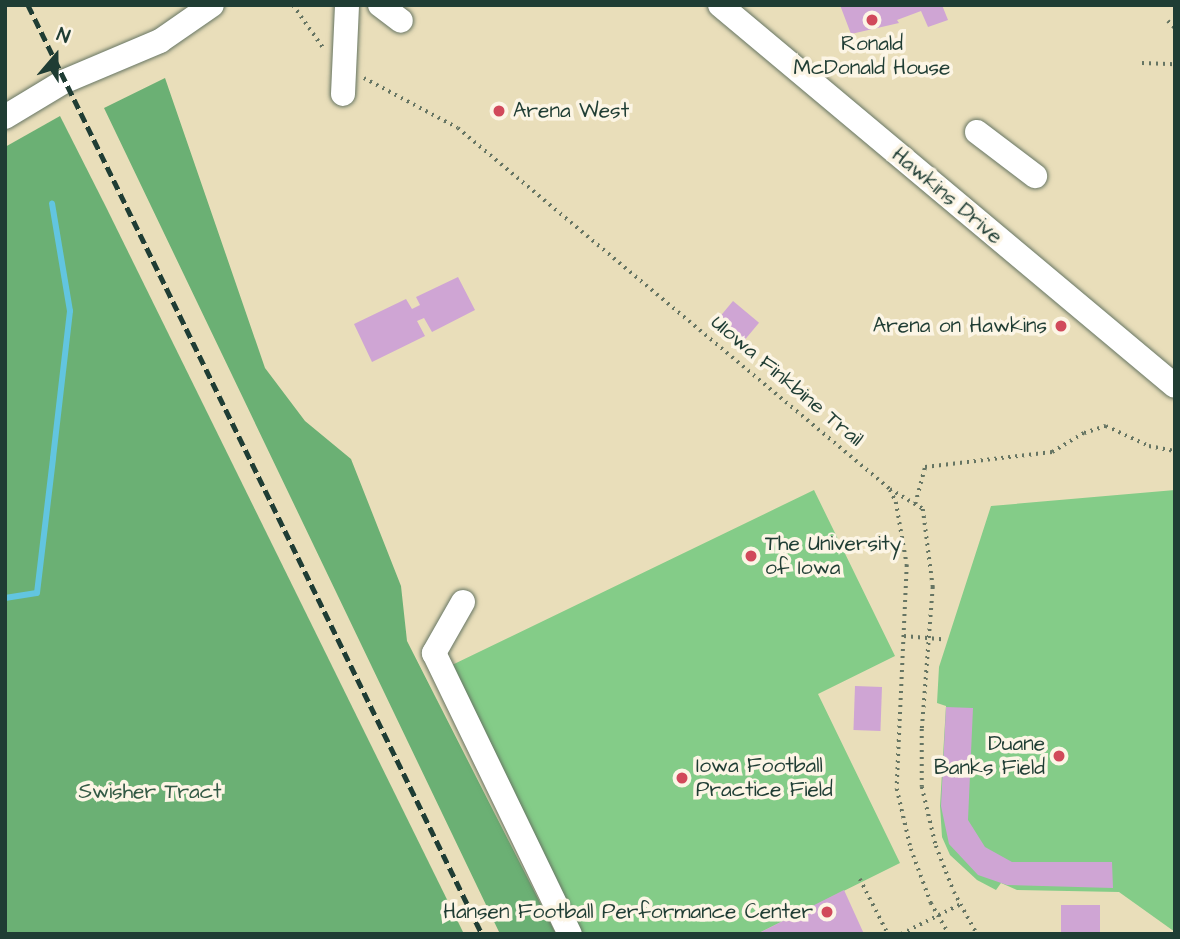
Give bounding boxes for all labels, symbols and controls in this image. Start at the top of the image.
marker: Ronald McDonald House [864,12,880,28]
north arrow [21,21,91,91]
text: N [53,21,74,51]
place label: Ronald McDonald House [794,31,950,81]
place label: Arena West [513,98,629,124]
marker: Arena West [491,103,507,119]
street label: Hawkins Drive [887,142,1007,250]
street label: UIowa Finkbine Trail [706,310,868,452]
place label: Arena on Hawkins [873,313,1047,339]
marker: Arena on Hawkins [1053,318,1069,334]
place label: The University of Iowa [765,531,901,581]
marker: The University of Iowa [743,548,759,564]
place label: Duane Banks Field [934,731,1045,781]
marker: Duane Banks Field [1051,748,1067,764]
place label: Iowa Football Practice Field [696,753,833,803]
marker: Iowa Football Practice Field [674,770,690,786]
park label: Swisher Tract [78,779,222,805]
place label: Hansen Football Performance Center [443,899,813,925]
marker: Hansen Football Performance Center [819,904,835,920]

